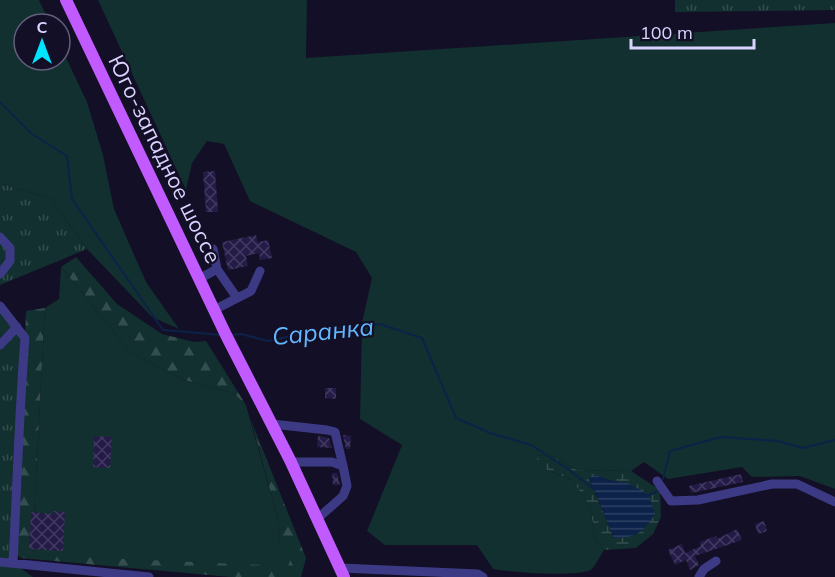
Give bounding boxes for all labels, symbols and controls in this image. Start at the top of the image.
north arrow [12,12,72,72]
scale bar [631,12,754,50]
text: С [37,17,48,37]
text: 100 m [640,21,693,44]
street label: Юго-западное шоссе [102,50,228,268]
water label: Саранка [271,311,375,351]

